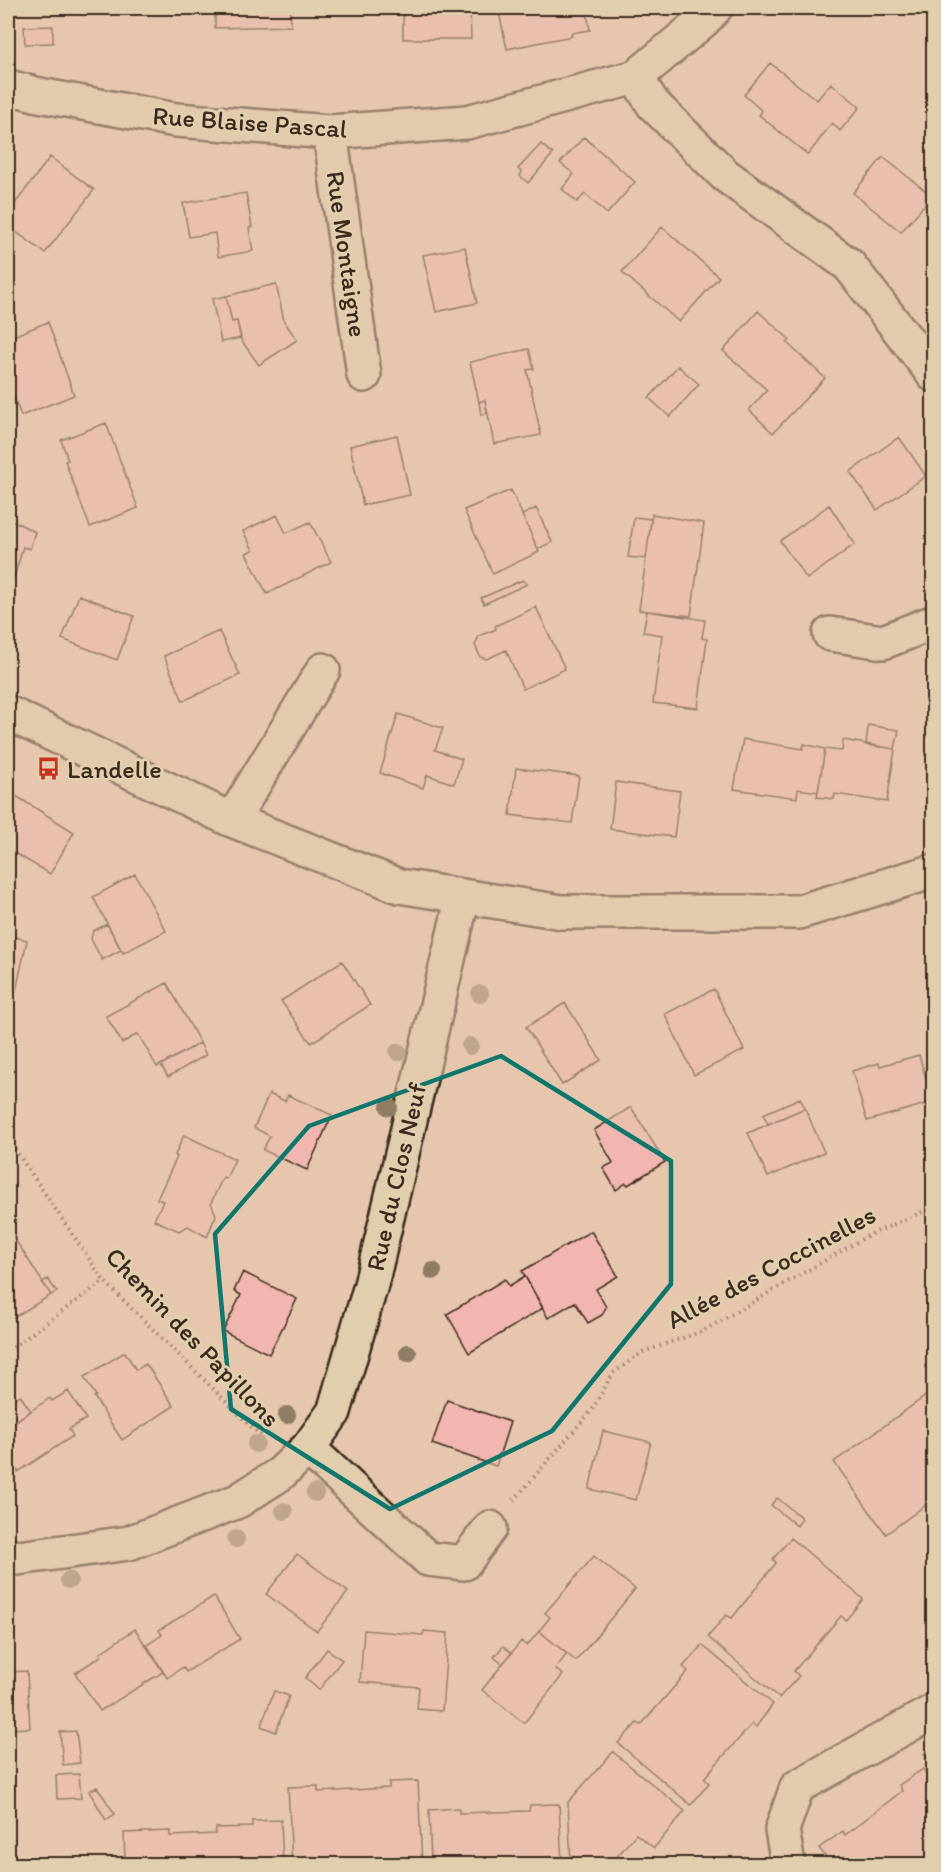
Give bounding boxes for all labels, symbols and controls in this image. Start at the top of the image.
street label: Rue Blaise Pascal [152,99,348,145]
street label: Rue Montaigne [319,169,375,339]
place label: Landelle [67,753,162,785]
bus stop icon: Landelle [36,756,62,782]
street label: Rue du Clos Neuf [359,1080,433,1274]
street label: Allée des Coccinelles [661,1198,881,1336]
street label: Chemin des Papillons [99,1240,287,1434]

